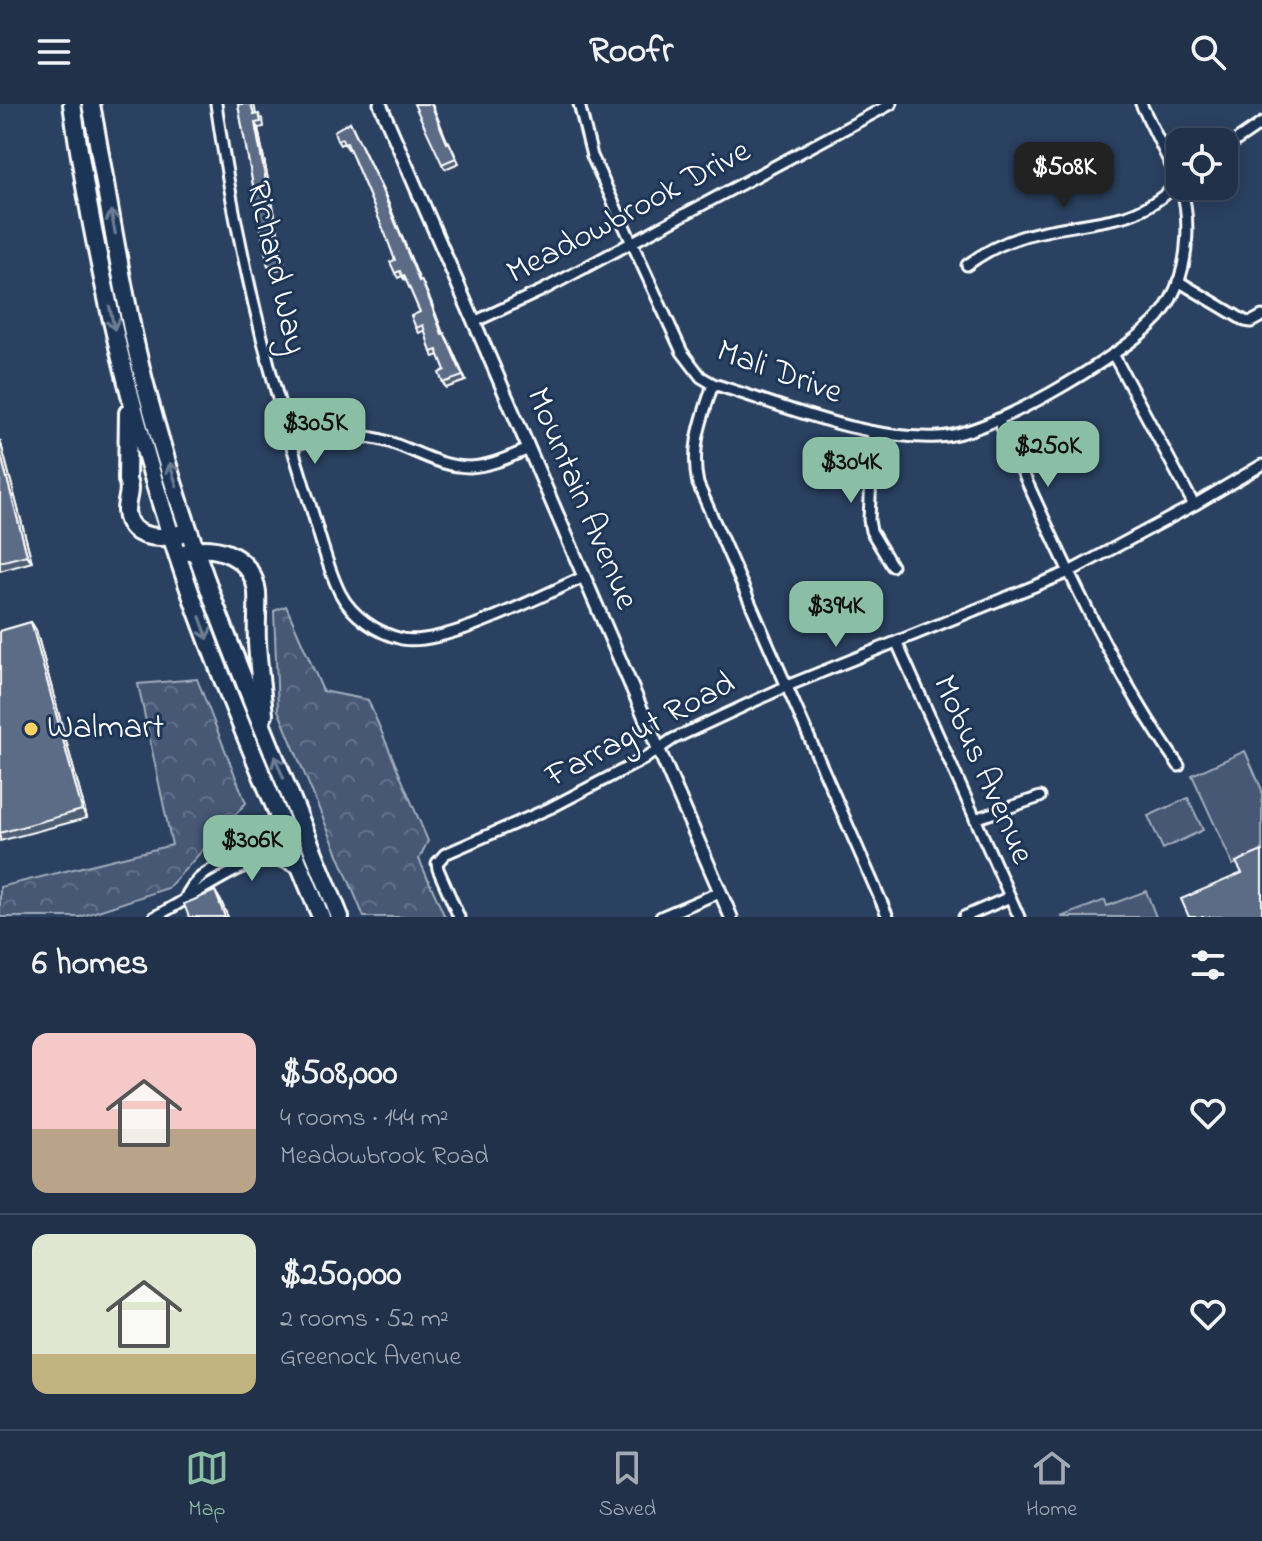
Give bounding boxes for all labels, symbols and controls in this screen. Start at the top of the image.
text: Roofr [589,26,673,79]
icon: menu [32,30,76,74]
icon: search [1186,30,1230,74]
street label: Meadowbrook Drive [498,127,761,298]
map controls [1166,128,1238,200]
button: locate [1166,128,1238,200]
pin: $508K [1008,142,1120,210]
text: $508K [1032,149,1096,187]
street label: Richard Way [231,176,319,360]
one-way arrow [105,209,120,235]
one-way arrow [105,305,120,330]
street label: Mali Drive [709,327,850,419]
street label: Mountain Avenue [512,380,651,619]
pin: $305K [259,398,371,466]
text: $305K [282,405,348,443]
pin: $250K [992,421,1104,489]
text: $250K [1014,428,1082,466]
pin: $304K [795,437,907,505]
text: $304K [820,444,882,482]
one-way arrow [164,462,179,487]
pin: $394K [780,581,892,649]
text: $394K [807,588,865,626]
one-way arrow [198,615,212,640]
street label: Farragut Road [536,660,745,802]
street label: Mobus Avenue [918,668,1046,873]
place label: Walmart [47,704,164,754]
marker: Walmart [22,720,40,738]
one-way arrow [271,755,285,780]
pin: $306K [196,815,308,883]
text: $306K [221,822,283,860]
text: 6 homes [32,940,148,990]
icon: filters [1186,943,1230,987]
text: $508,000 [280,1050,397,1100]
icon: home [96,1065,192,1161]
icon: heart [1186,1091,1230,1135]
text: 4 rooms · 144 m² [280,1100,448,1138]
text: Meadowbrook Road [280,1138,489,1176]
text: $250,000 [280,1251,402,1301]
icon: home [96,1266,192,1362]
icon: heart [1186,1292,1230,1336]
text: 2 rooms · 52 m² [280,1301,449,1339]
text: Greenock Avenue [280,1339,461,1377]
tab: Map [185,1446,229,1526]
tab: Saved [599,1446,656,1526]
tab: Home [1026,1446,1077,1526]

